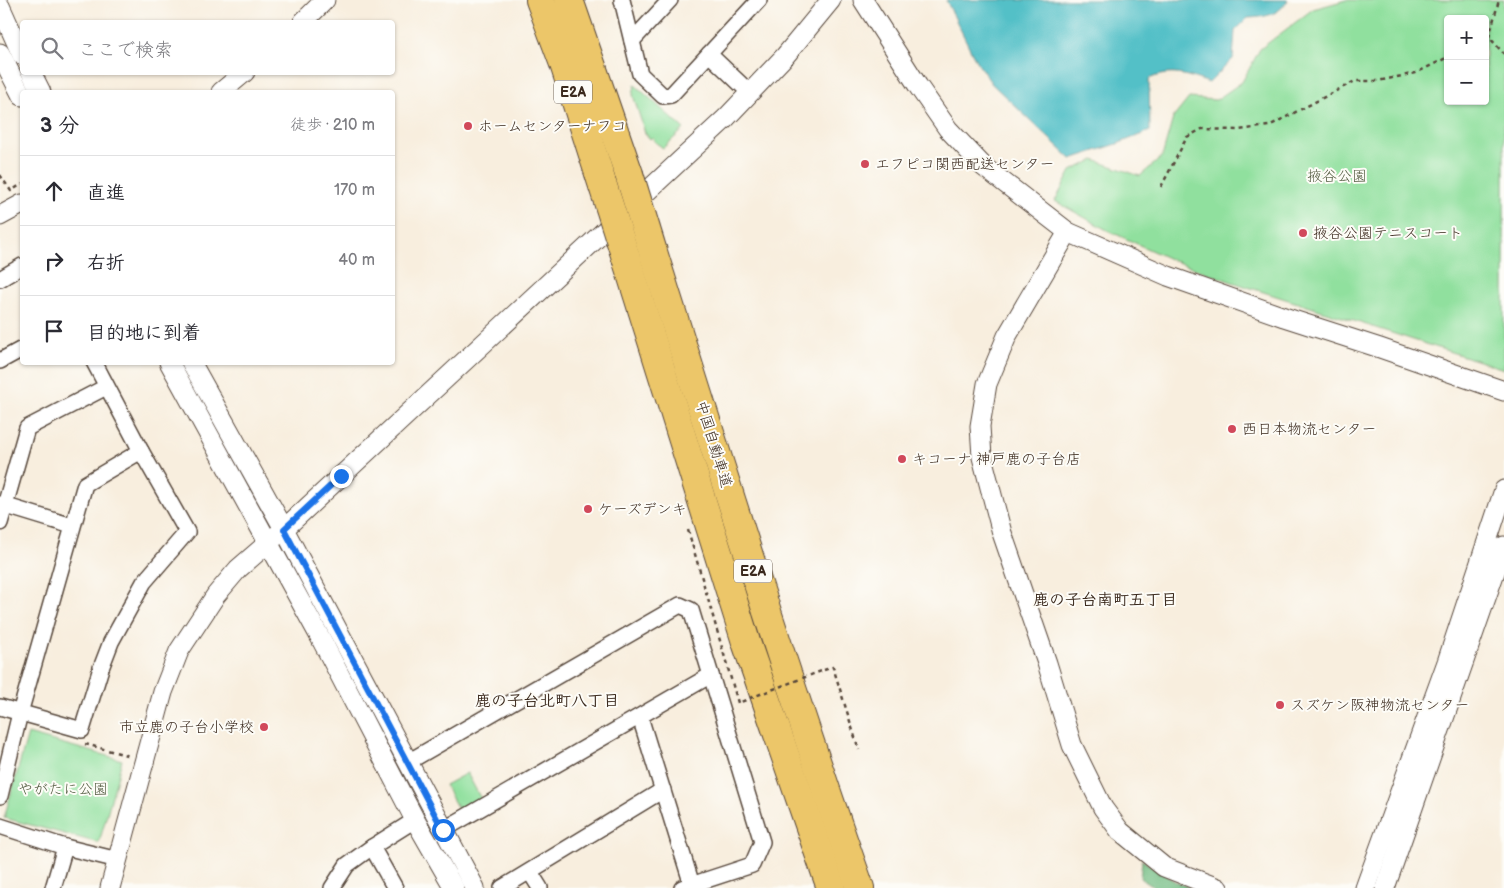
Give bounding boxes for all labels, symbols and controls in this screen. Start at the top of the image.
map controls [1444,15,1489,105]
button: + [1444,15,1489,60]
search box [20,20,395,75]
icon: search [38,34,66,62]
text: ここで検索 [78,39,173,62]
button: − [1444,60,1489,105]
road number: E2A [554,80,592,104]
text: 3 分 [40,113,79,138]
text: 徒歩 · 210 m [290,116,375,135]
place label: ホームセンターナフコ [478,117,627,136]
marker: ホームセンターナフコ [462,120,474,132]
place label: エフピコ関西配送センター [875,155,1054,174]
marker: エフピコ関西配送センター [859,158,871,170]
park label: 掖谷公園 [1307,167,1367,186]
icon: ahead [40,177,68,205]
text: 170 m [334,181,375,200]
text: 直進 [87,182,125,205]
place label: 掖谷公園テニスコート [1313,224,1463,243]
marker: 掖谷公園テニスコート [1297,227,1309,239]
icon: right [40,247,68,275]
text: 40 m [338,251,375,270]
text: 右折 [87,252,125,275]
icon: arrive [40,317,68,345]
text: 目的地に到着 [87,322,201,345]
street label: 中国自動車道 [691,398,736,490]
place label: 西日本物流センター [1242,420,1376,439]
marker: 西日本物流センター [1226,423,1238,435]
place label: キコーナ 神戸鹿の子台店 [912,450,1081,469]
marker: キコーナ 神戸鹿の子台店 [896,453,908,465]
route end [330,465,353,488]
place label: ケーズデンキ [598,500,687,519]
marker: ケーズデンキ [582,503,594,515]
road number: E2A [734,560,772,582]
district label: 鹿の子台南町五丁目 [1033,591,1177,610]
district label: 鹿の子台北町八丁目 [475,692,619,711]
place label: スズケン阪神物流センター [1290,696,1469,715]
marker: スズケン阪神物流センター [1274,699,1286,711]
place label: 市立鹿の子台小学校 [119,718,254,737]
marker: 市立鹿の子台小学校 [258,721,270,733]
park label: やがたに公園 [18,780,108,799]
route start [432,819,455,842]

